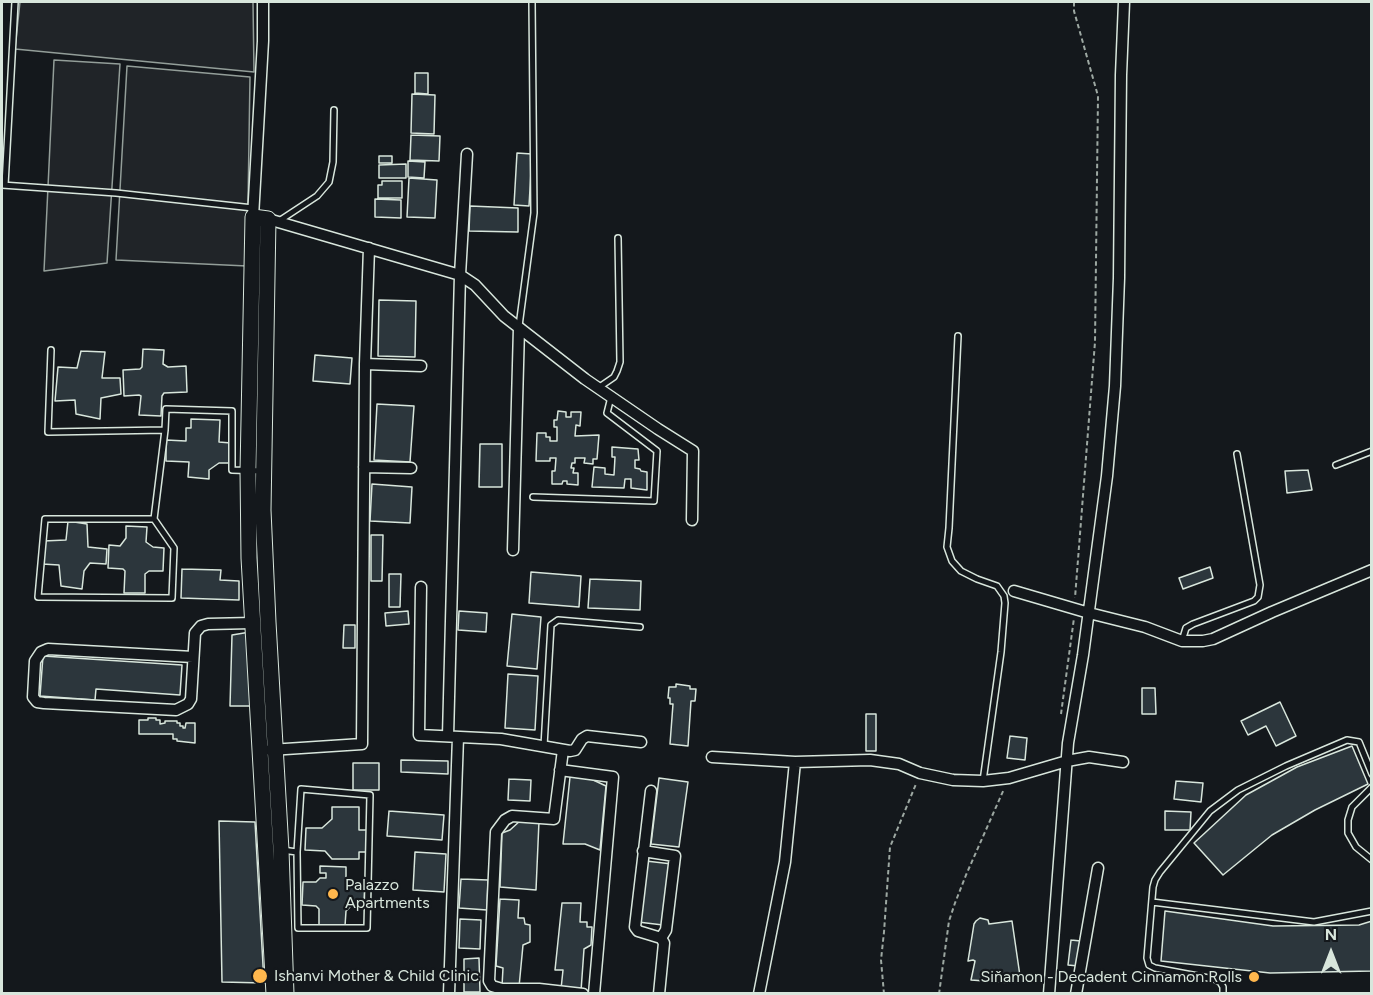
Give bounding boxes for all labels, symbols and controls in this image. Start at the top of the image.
place label: Palazzo Apartments [345,875,430,913]
marker: Palazzo Apartments [326,887,340,901]
north arrow [1301,923,1361,983]
text: N [1325,925,1337,944]
place label: Ishanvi Mother & Child Clinic [274,966,479,986]
marker: Ishanvi Mother & Child Clinic [251,967,269,985]
place label: Siňamon - Decadent Cinnamon Rolls [981,967,1242,987]
marker: Siňamon - Decadent Cinnamon Rolls [1247,970,1261,984]

